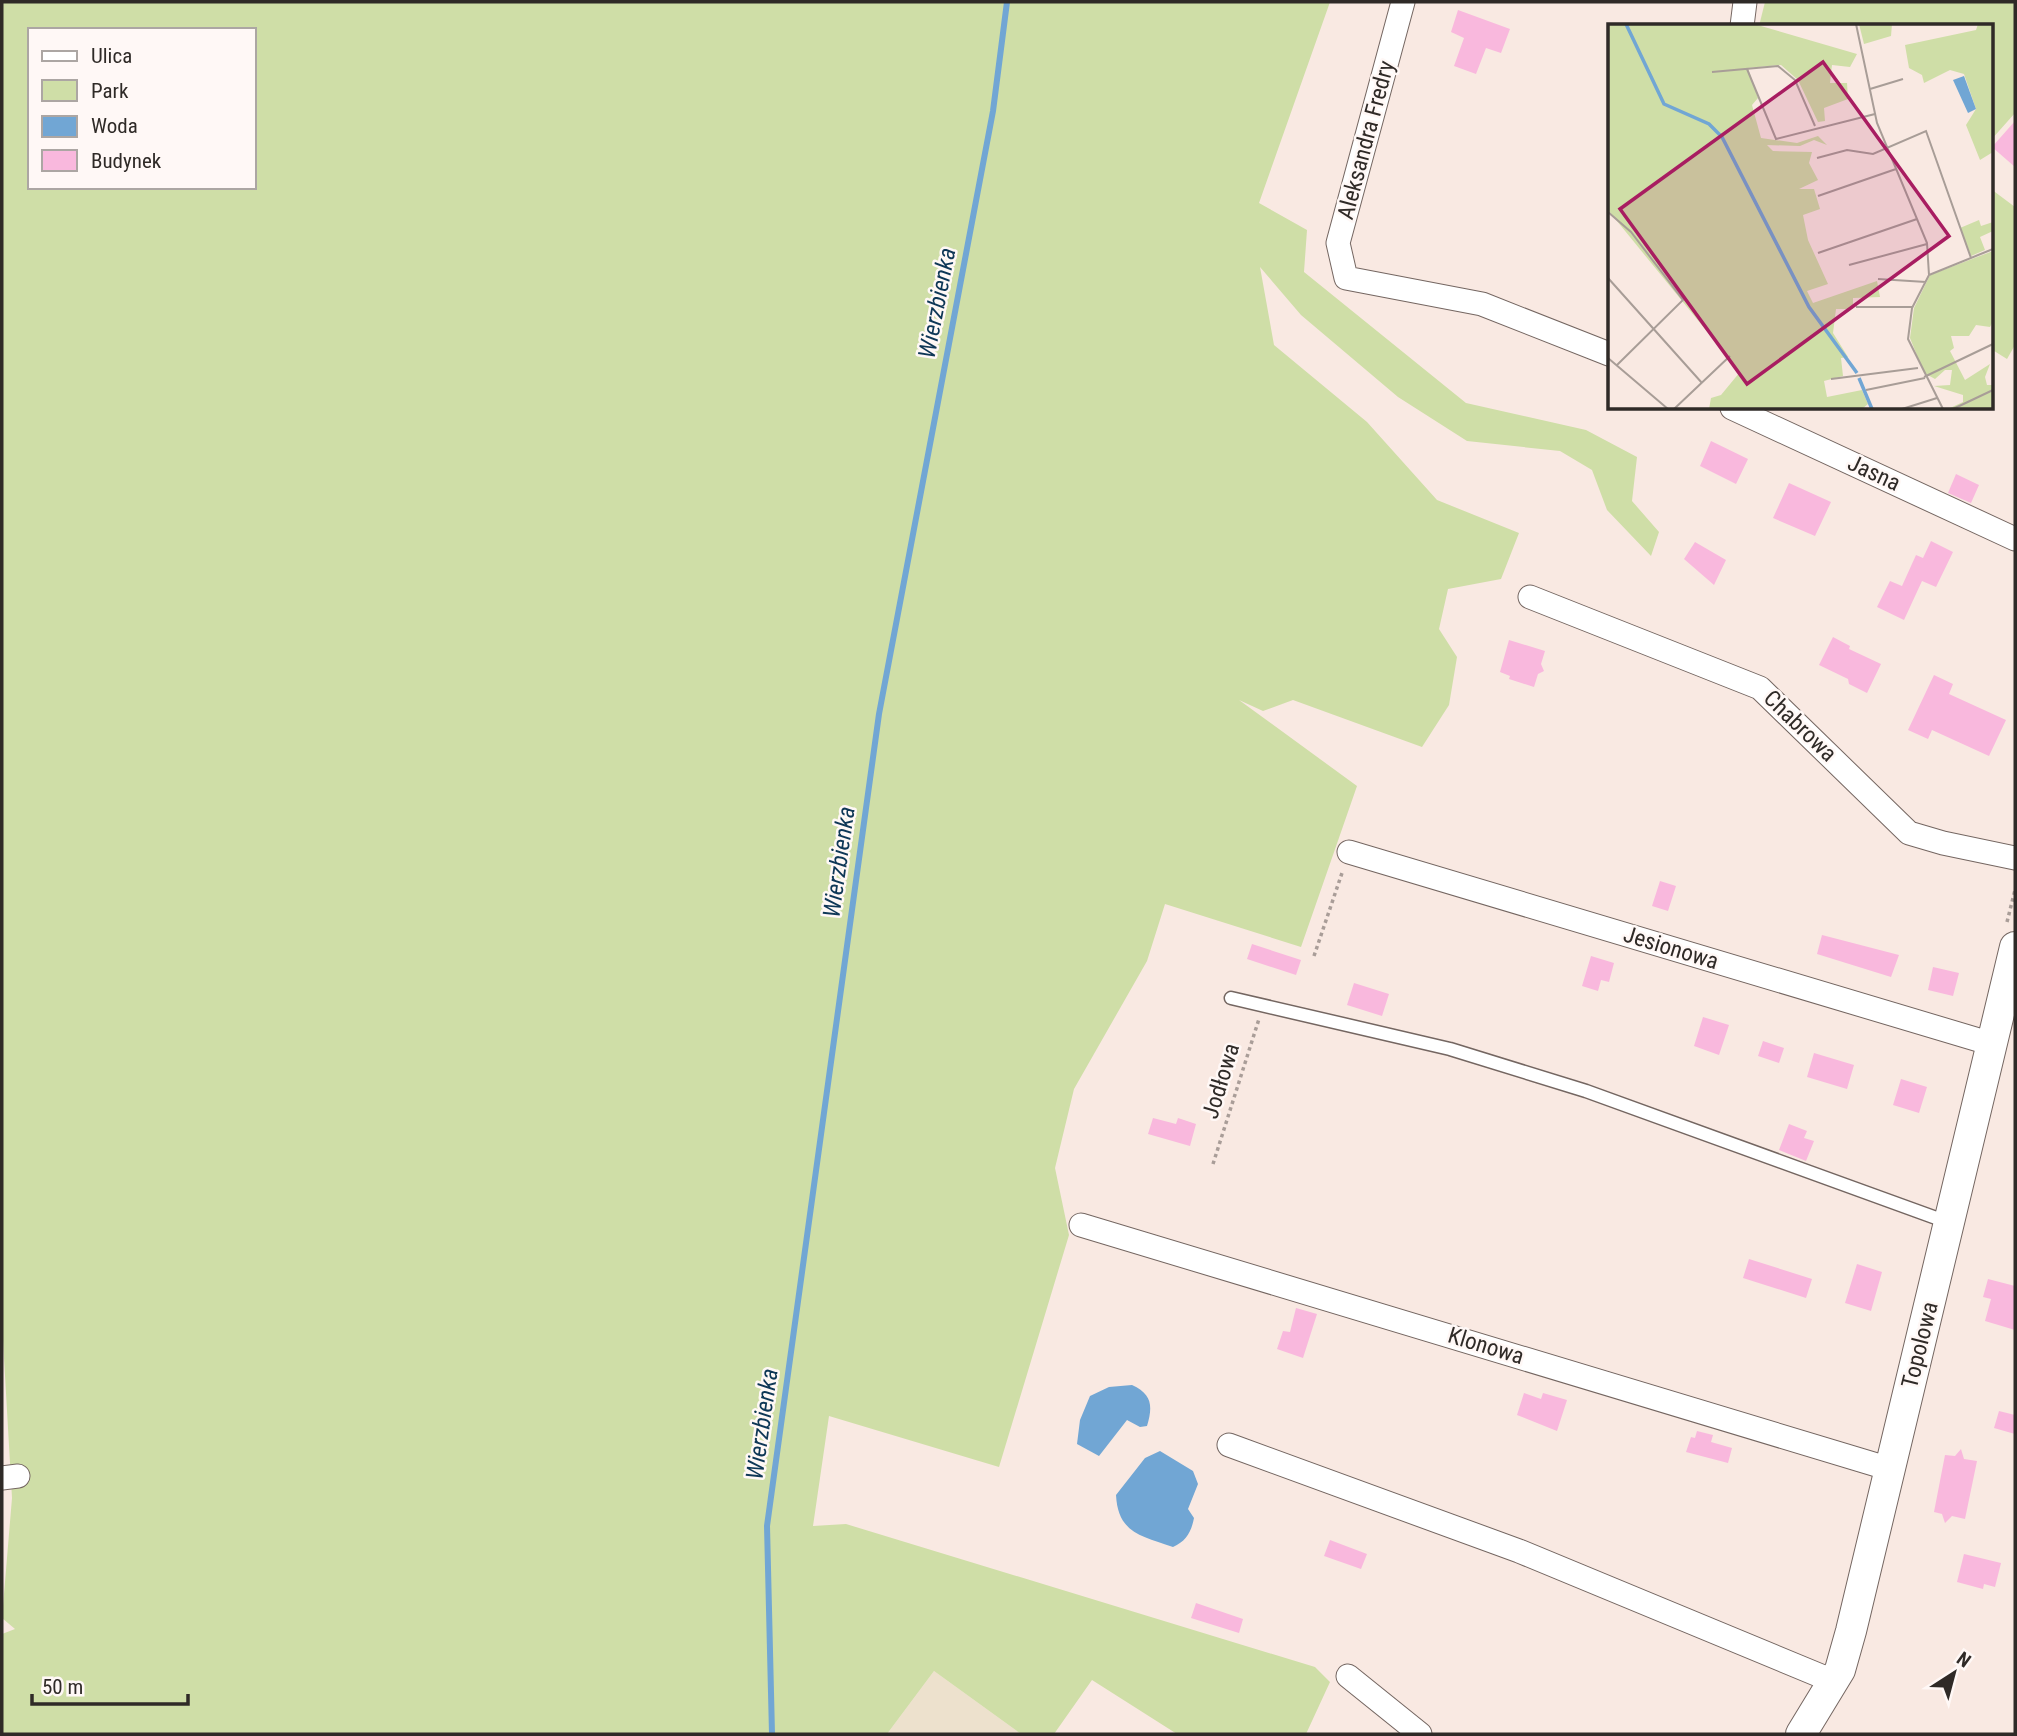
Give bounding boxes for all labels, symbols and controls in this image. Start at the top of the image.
inset map [1608,24,1993,410]
legend [28,28,256,189]
text: Ulica [91,44,132,68]
street label: Aleksandra Fredry [1332,57,1400,222]
text: Park [91,79,129,103]
text: Woda [91,114,138,138]
text: Budynek [91,149,162,173]
water label: Wierzbienka [913,245,961,361]
street label: Jasna [1843,449,1905,497]
street label: Chabrowa [1758,685,1842,767]
water label: Wierzbienka [817,805,861,919]
street label: Jesionowa [1620,921,1722,975]
street label: Jodłowa [1197,1040,1245,1122]
street label: Topolowa [1896,1299,1944,1391]
street label: Klonowa [1445,1322,1527,1370]
water label: Wierzbienka [740,1367,784,1481]
north arrow [1919,1638,1989,1708]
text: N [1952,1647,1975,1672]
scale bar [32,1662,187,1706]
text: 50 m [42,1675,83,1699]

